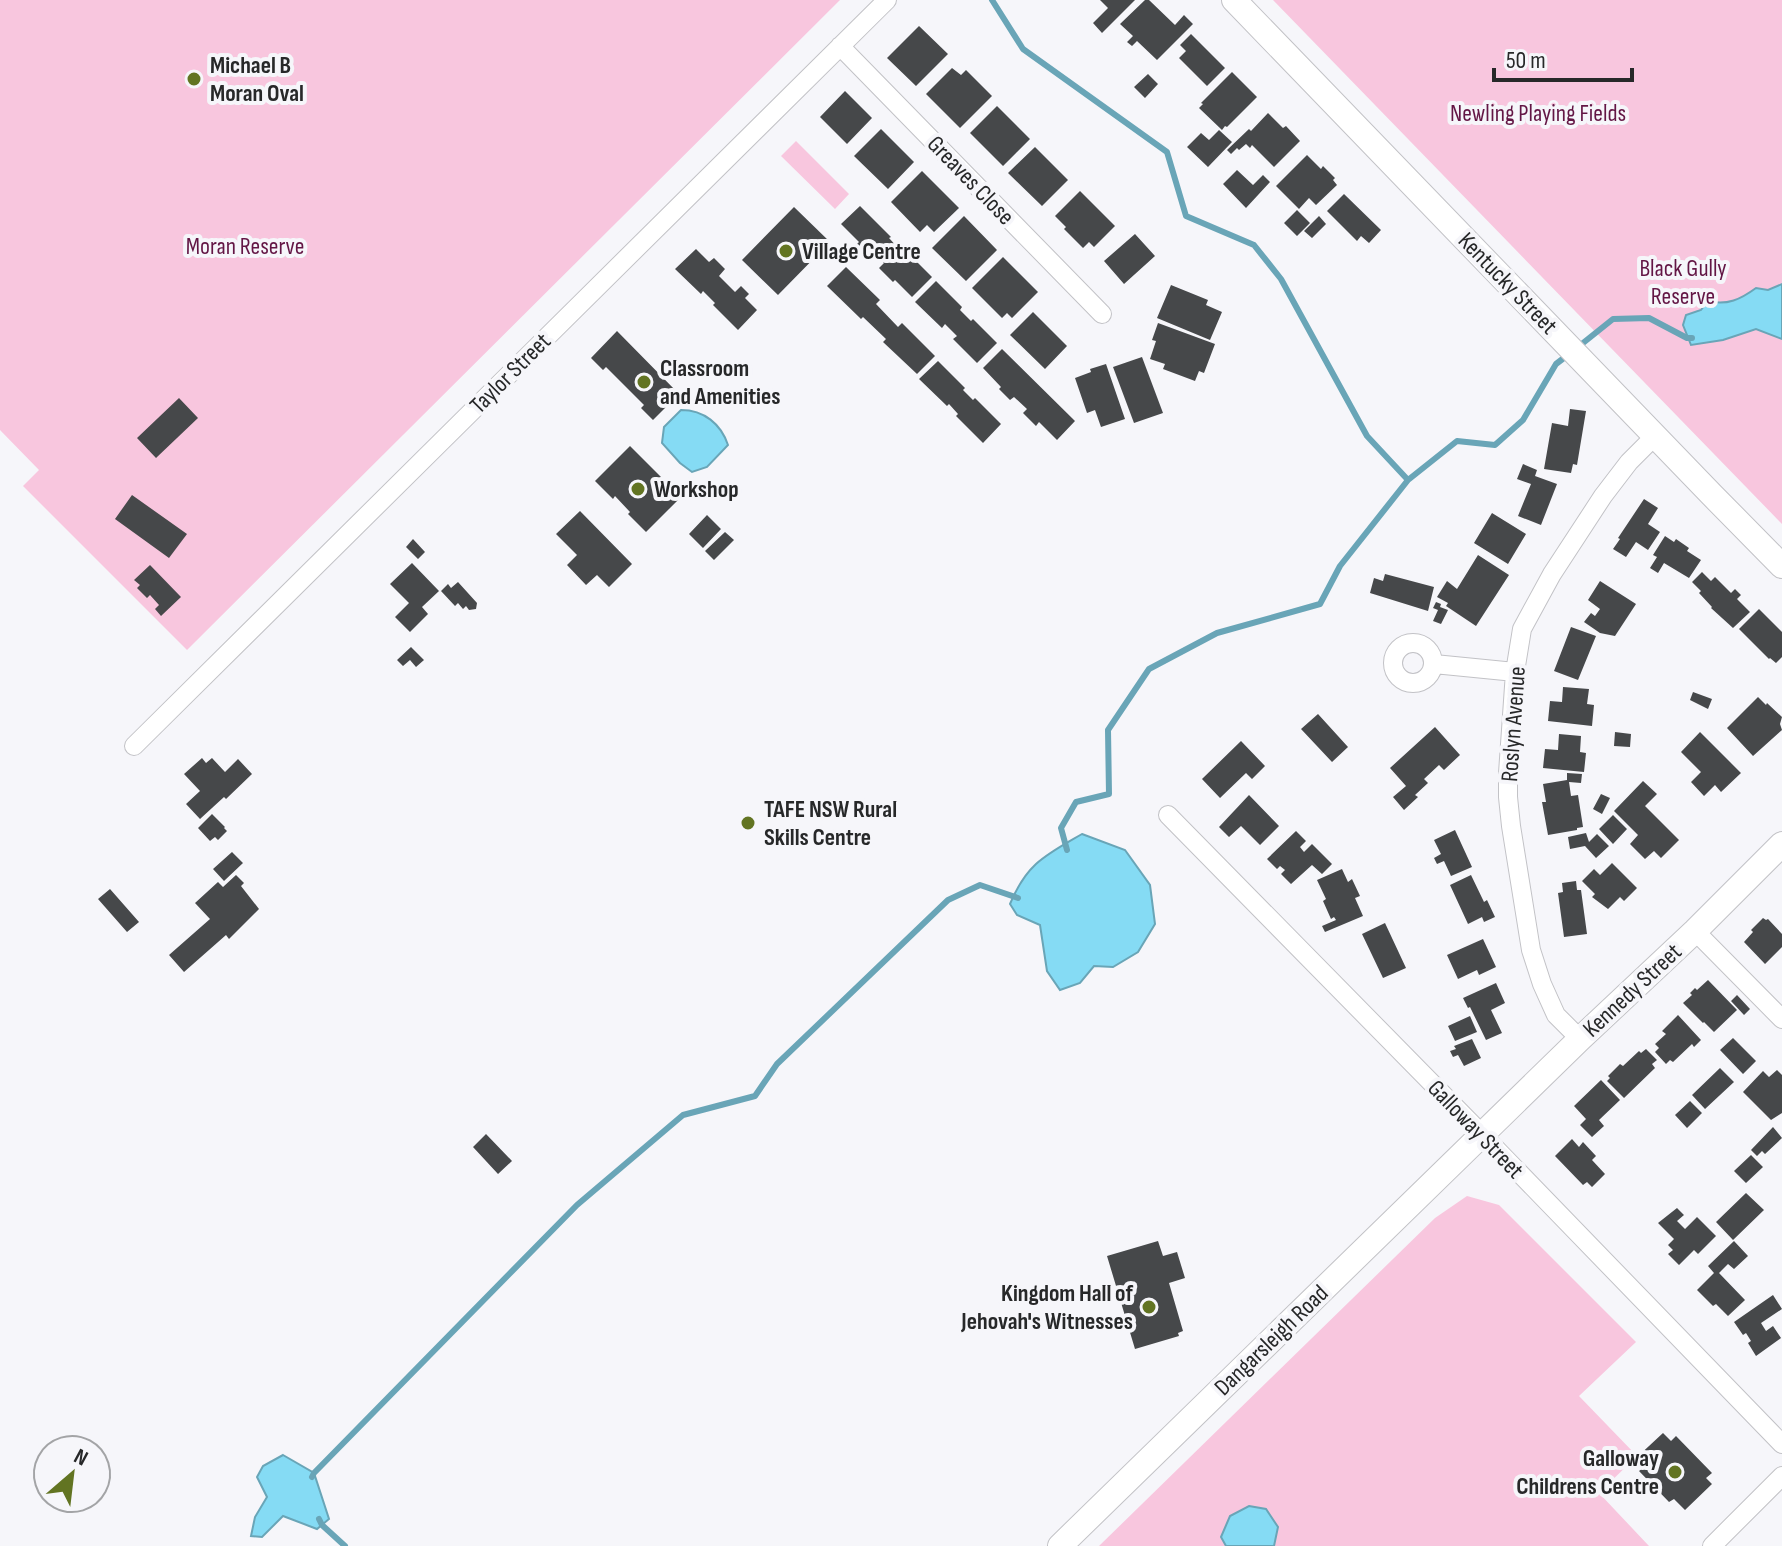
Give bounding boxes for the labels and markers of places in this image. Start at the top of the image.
place label: Michael B Moran Oval [210,51,304,108]
marker: Michael B Moran Oval [185,70,203,88]
place label: Village Centre [802,237,921,266]
marker: Village Centre [777,242,795,260]
place label: Classroom and Amenities [660,354,780,411]
marker: Classroom and Amenities [635,373,653,391]
place label: Workshop [654,475,739,504]
marker: Workshop [629,480,647,498]
place label: TAFE NSW Rural Skills Centre [764,795,897,852]
marker: TAFE NSW Rural Skills Centre [739,814,757,832]
place label: Kingdom Hall of Jehovah's Witnesses [960,1279,1134,1336]
marker: Kingdom Hall of Jehovah's Witnesses [1140,1298,1158,1316]
place label: Galloway Childrens Centre [1516,1444,1659,1501]
marker: Galloway Childrens Centre [1666,1463,1684,1481]

